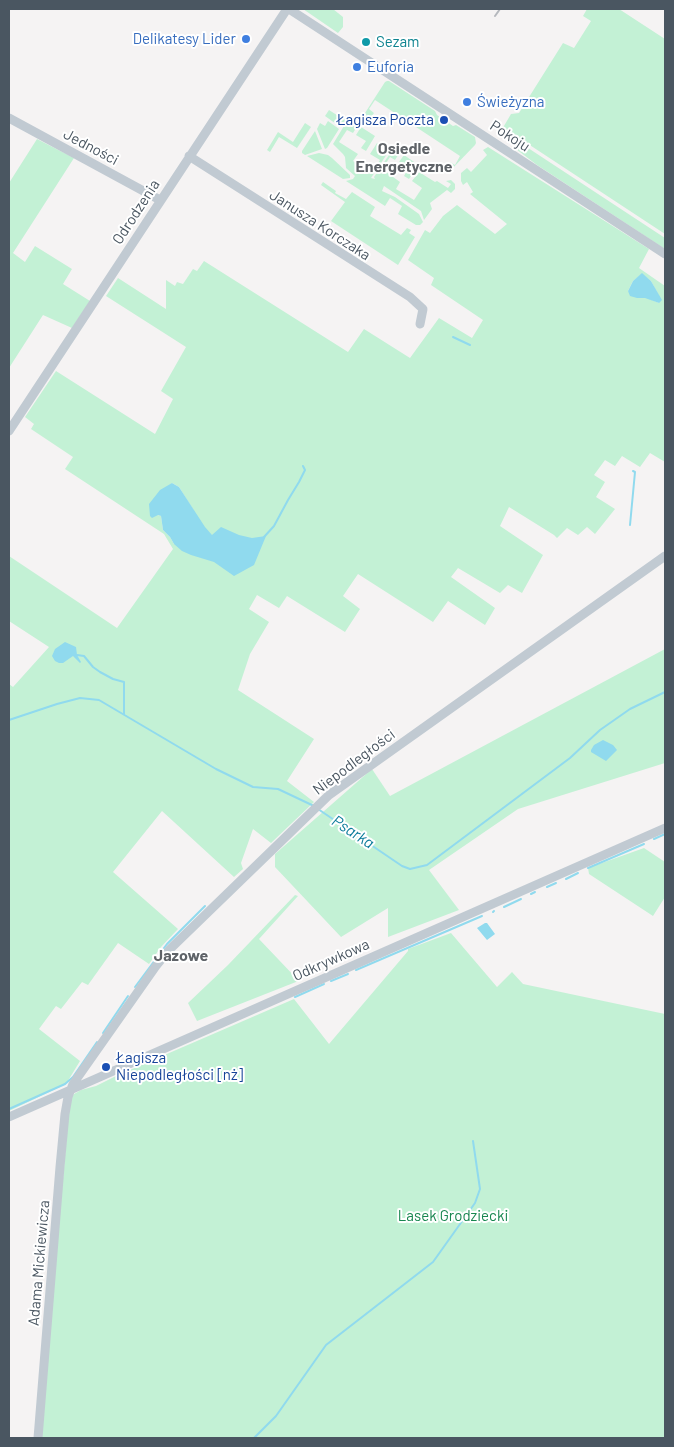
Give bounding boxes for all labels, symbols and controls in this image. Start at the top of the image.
place label: Delikatesy Lider [133,30,236,48]
marker: Delikatesy Lider [240,33,252,45]
place label: Sezam [376,33,419,51]
marker: Sezam [360,36,372,48]
place label: Euforia [367,58,414,76]
marker: Euforia [351,61,363,73]
place label: Świeżyzna [477,93,544,111]
marker: Świeżyzna [461,96,473,108]
place label: Łagisza Poczta [337,111,434,129]
marker: Łagisza Poczta [438,114,450,126]
street label: Pokoju [487,116,533,156]
street label: Jedności [60,125,122,169]
district label: Osiedle Energetyczne [355,139,453,177]
street label: Odrodzenia [108,176,164,248]
street label: Janusza Korczaka [266,186,374,264]
street label: Niepodległości [309,725,399,799]
water label: Psarka [328,811,378,853]
street label: Odkrywkowa [290,935,372,985]
district label: Jazowe [154,946,208,966]
place label: Łagisza Niepodległości [nż] [116,1049,243,1084]
marker: Łagisza Niepodległości [nż] [100,1061,112,1073]
street label: Adama Mickiewicza [25,1199,53,1327]
park label: Lasek Grodziecki [398,1207,508,1225]

